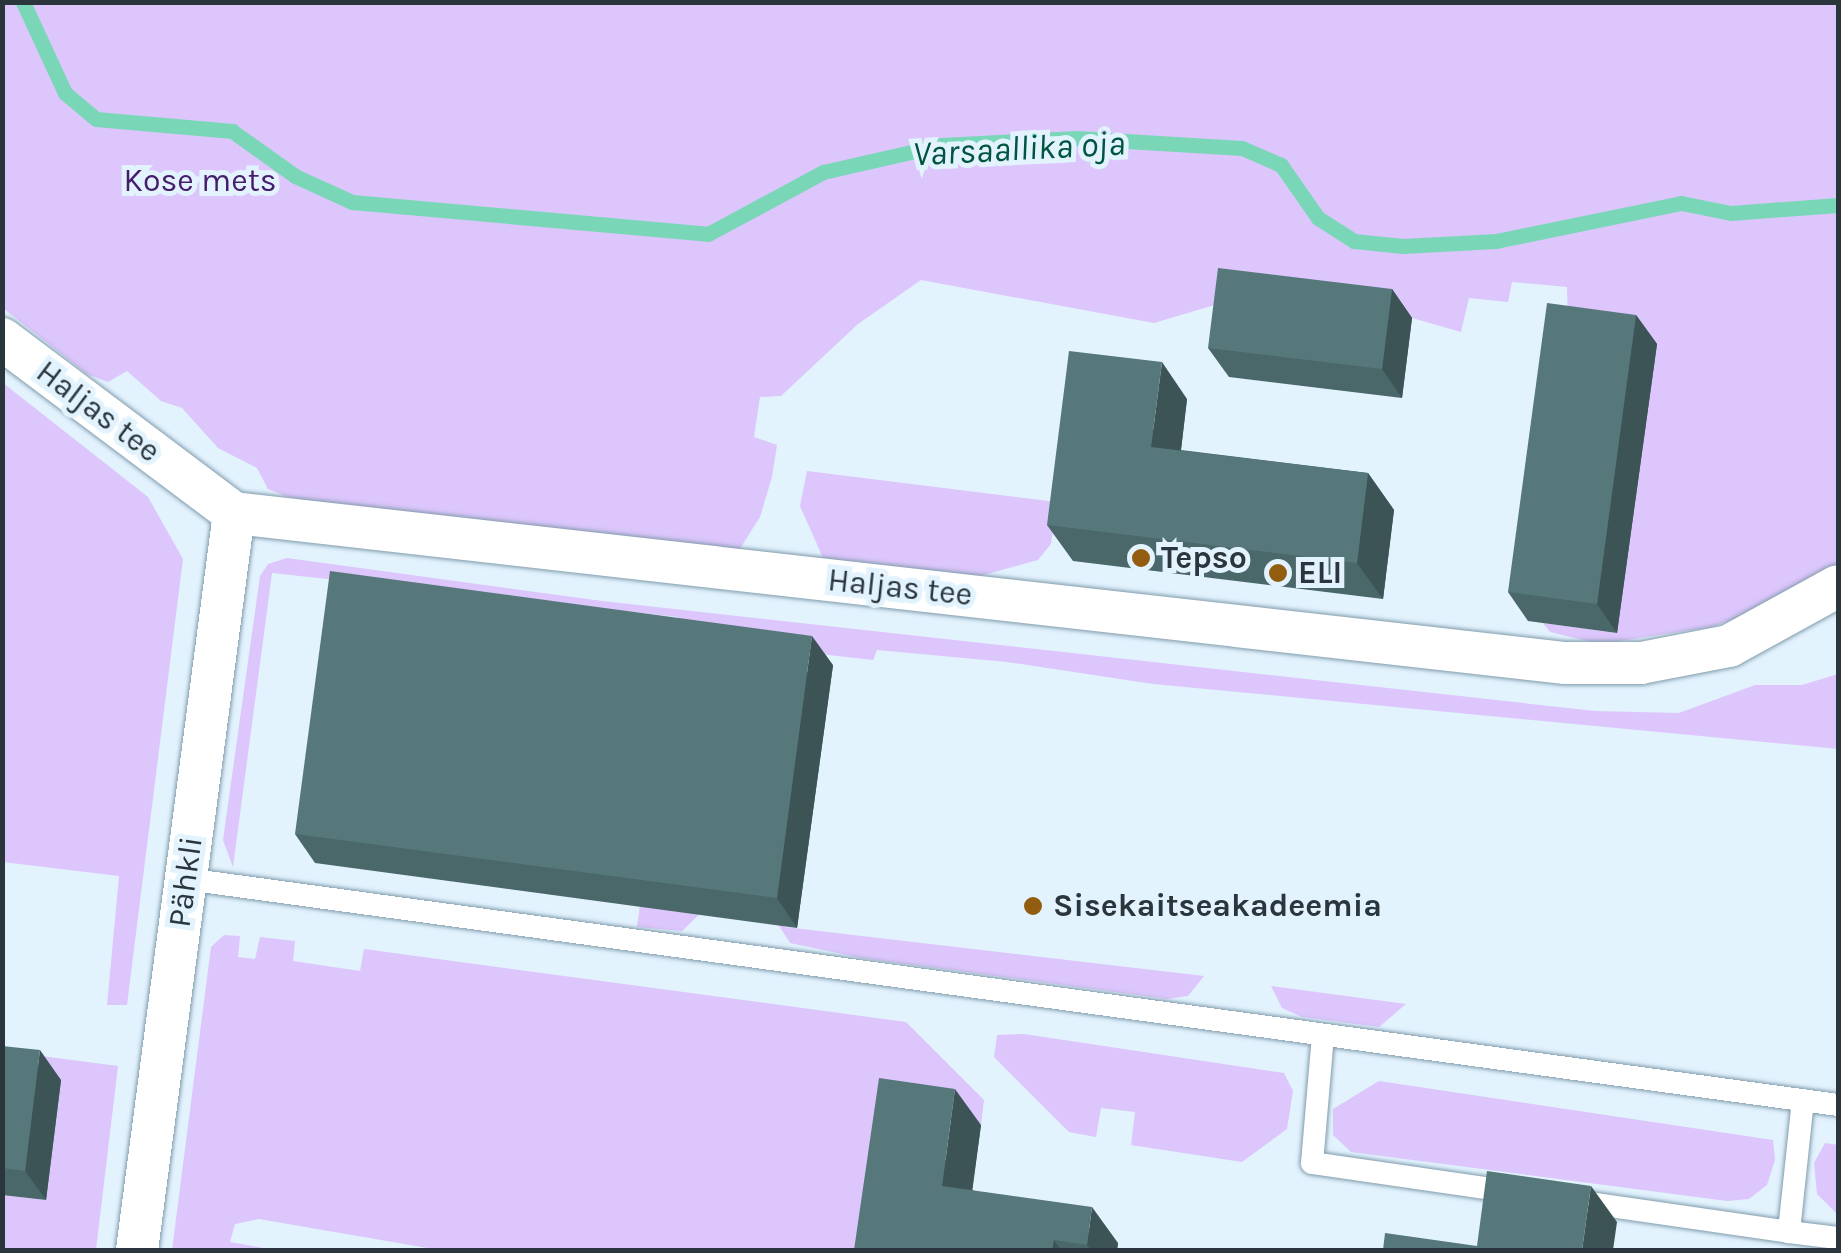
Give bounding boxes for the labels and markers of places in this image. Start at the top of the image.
place label: Tepso [1161,539,1247,577]
marker: Tepso [1130,547,1152,569]
place label: ELI [1298,554,1342,592]
marker: ELI [1267,562,1289,584]
place label: Sisekaitseakadeemia [1053,887,1382,925]
marker: Sisekaitseakadeemia [1022,895,1044,917]

